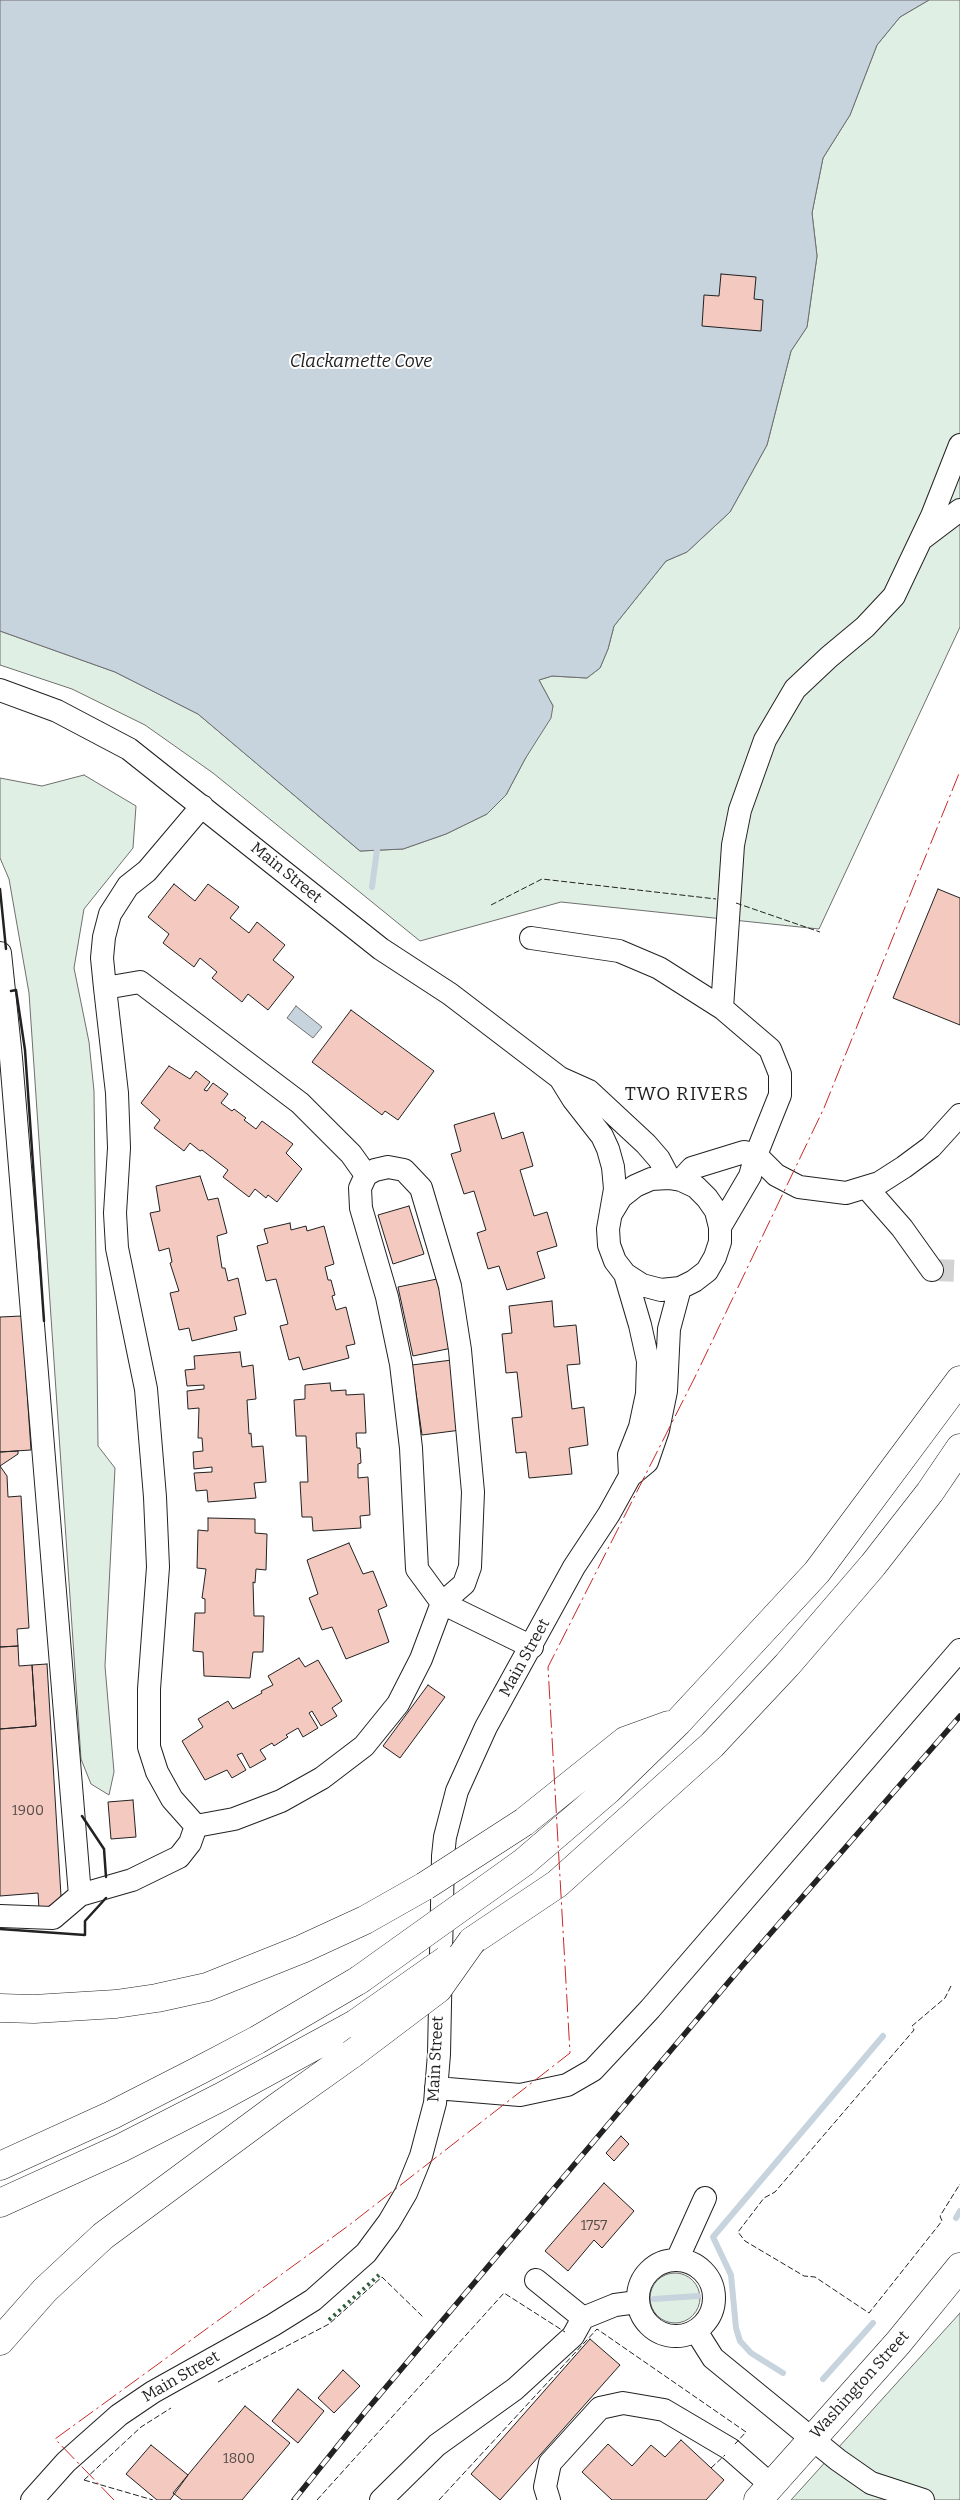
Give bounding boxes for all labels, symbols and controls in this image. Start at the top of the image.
water label: Clackamette Cove [290,351,432,373]
street label: Main Street [247,838,325,908]
district label: TWO RIVERS [624,1084,750,1106]
street label: Main Street [496,1616,554,1700]
house number: 1900 [12,1803,44,1819]
street label: Main Street [424,2016,448,2102]
house number: 1757 [581,2218,607,2234]
street label: Washington Street [807,2327,913,2443]
street label: Main Street [139,2347,223,2407]
house number: 1800 [223,2451,255,2467]

